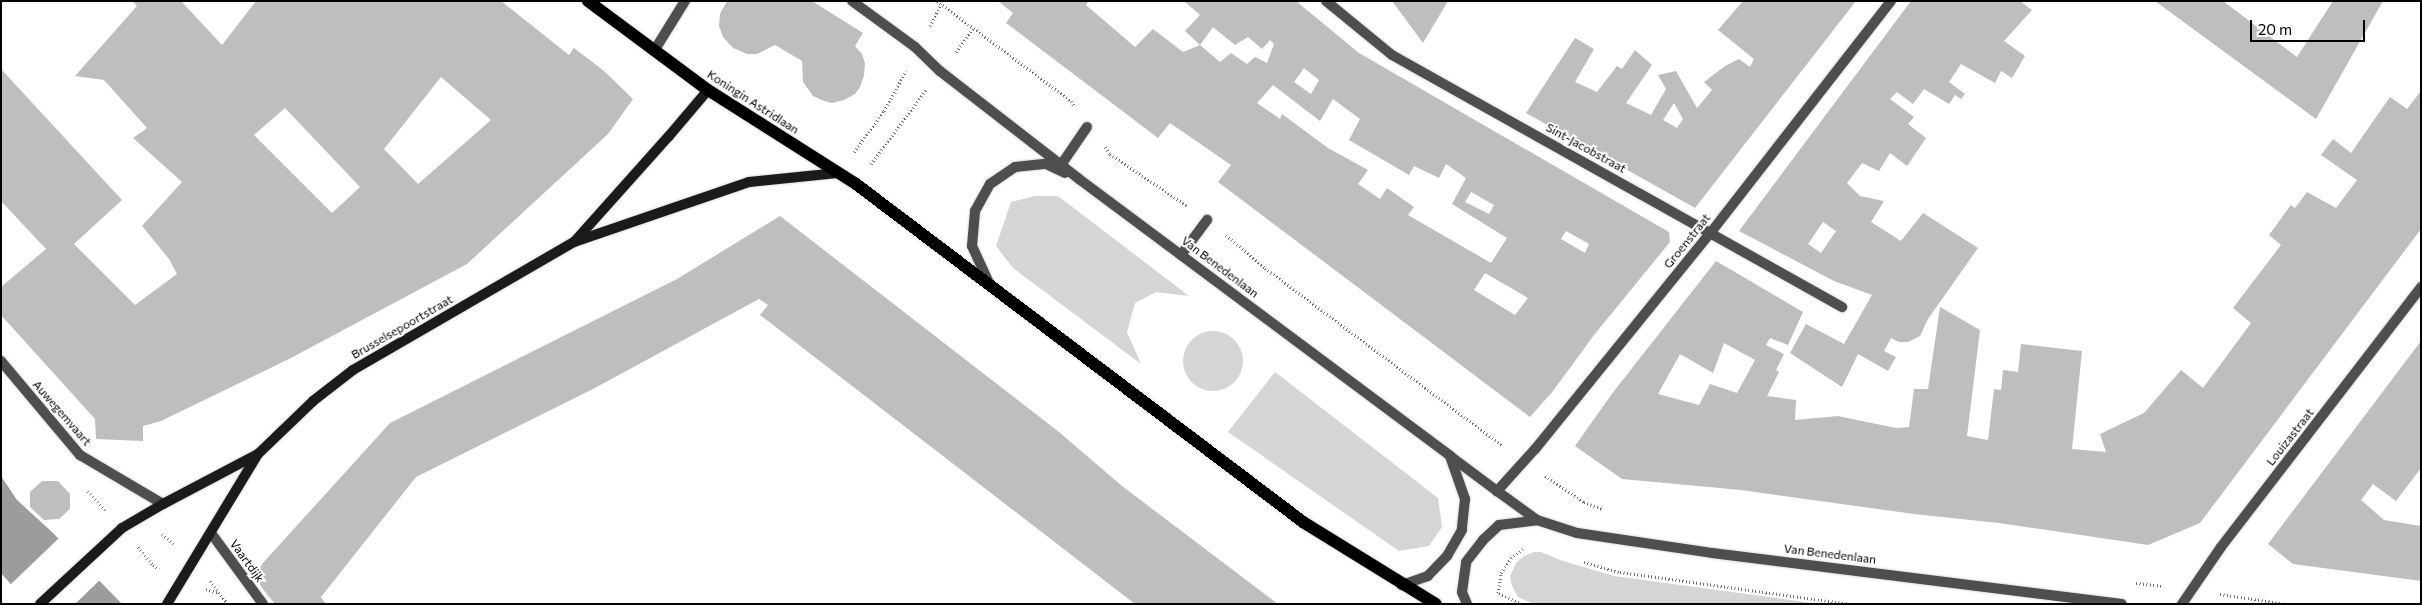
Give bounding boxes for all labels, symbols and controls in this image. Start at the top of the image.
scale bar [2252,10,2367,42]
text: 20 m [2258,20,2292,38]
street label: Koningin Astridlaan [705,67,801,137]
street label: Sint-Jacobstraat [1543,120,1629,176]
street label: Groenstraat [1661,211,1713,271]
street label: Van Benedenlaan [1179,233,1261,301]
street label: Brusselsepoortstraat [349,292,455,362]
street label: Auwegemvaart [30,377,94,449]
street label: Louizastraat [2263,406,2317,468]
street label: Vaartdijk [227,537,267,585]
street label: Van Benedenlaan [1783,541,1877,567]

